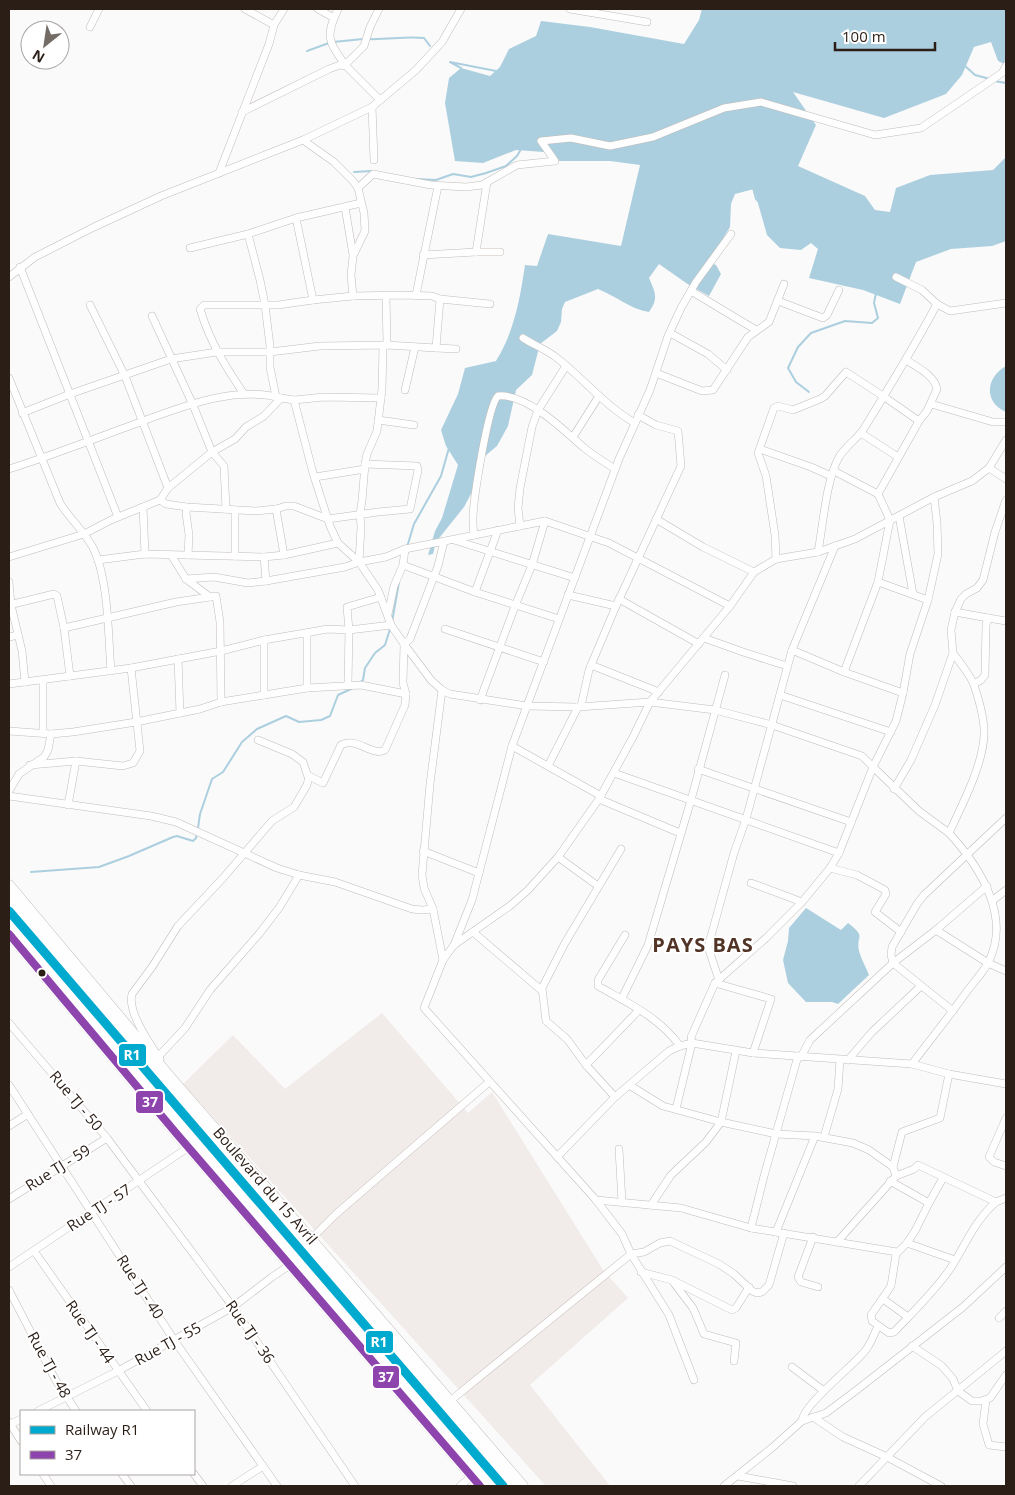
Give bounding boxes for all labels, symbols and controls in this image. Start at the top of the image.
north arrow [20,20,70,70]
scale bar [835,20,935,52]
text: 100 m [842,26,886,46]
text: N [29,46,48,68]
district label: PAYS BAS [652,931,754,958]
unlabelled marker [37,968,47,978]
line badge: R1 [118,1043,147,1067]
text: R1 [123,1045,141,1064]
street label: Rue TJ - 50 [46,1066,108,1135]
line badge: 37 [135,1090,164,1114]
text: 37 [142,1092,158,1111]
street label: Boulevard du 15 Avril [209,1122,322,1248]
street label: Rue TJ - 59 [21,1139,94,1195]
street label: Rue TJ - 57 [62,1179,134,1235]
street label: Rue TJ - 40 [113,1250,169,1322]
street label: Rue TJ - 44 [62,1296,120,1367]
street label: Rue TJ - 36 [222,1296,280,1367]
street label: Rue TJ - 55 [131,1317,204,1370]
street label: Rue TJ - 48 [23,1328,76,1401]
line badge: R1 [365,1330,394,1354]
text: R1 [370,1332,388,1351]
line badge: 37 [372,1365,400,1389]
text: 37 [378,1367,394,1386]
legend [20,1410,195,1475]
text: Railway R1 [65,1419,139,1439]
text: 37 [65,1444,82,1464]

